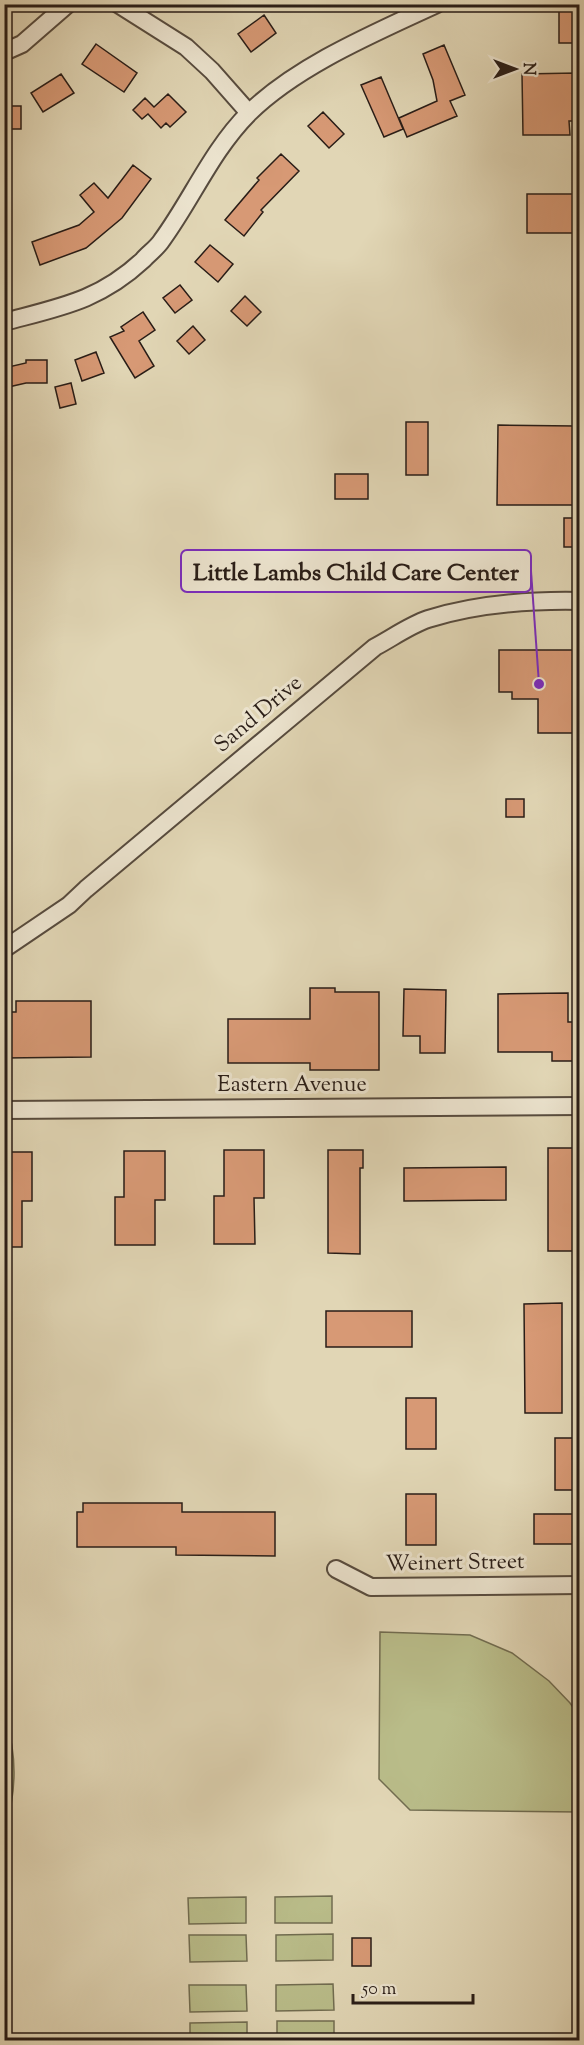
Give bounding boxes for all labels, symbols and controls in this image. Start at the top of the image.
north arrow [485,39,545,99]
text: N [516,63,539,76]
callout: Little Lambs Child Care Center [181,550,531,592]
text: Little Lambs Child Care Center [193,557,520,591]
street label: Sand Drive [208,669,310,761]
street label: Eastern Avenue [217,1070,367,1102]
street label: Weinert Street [385,1547,525,1581]
scale bar [353,1967,473,2005]
text: 50 m [361,1977,397,2003]

